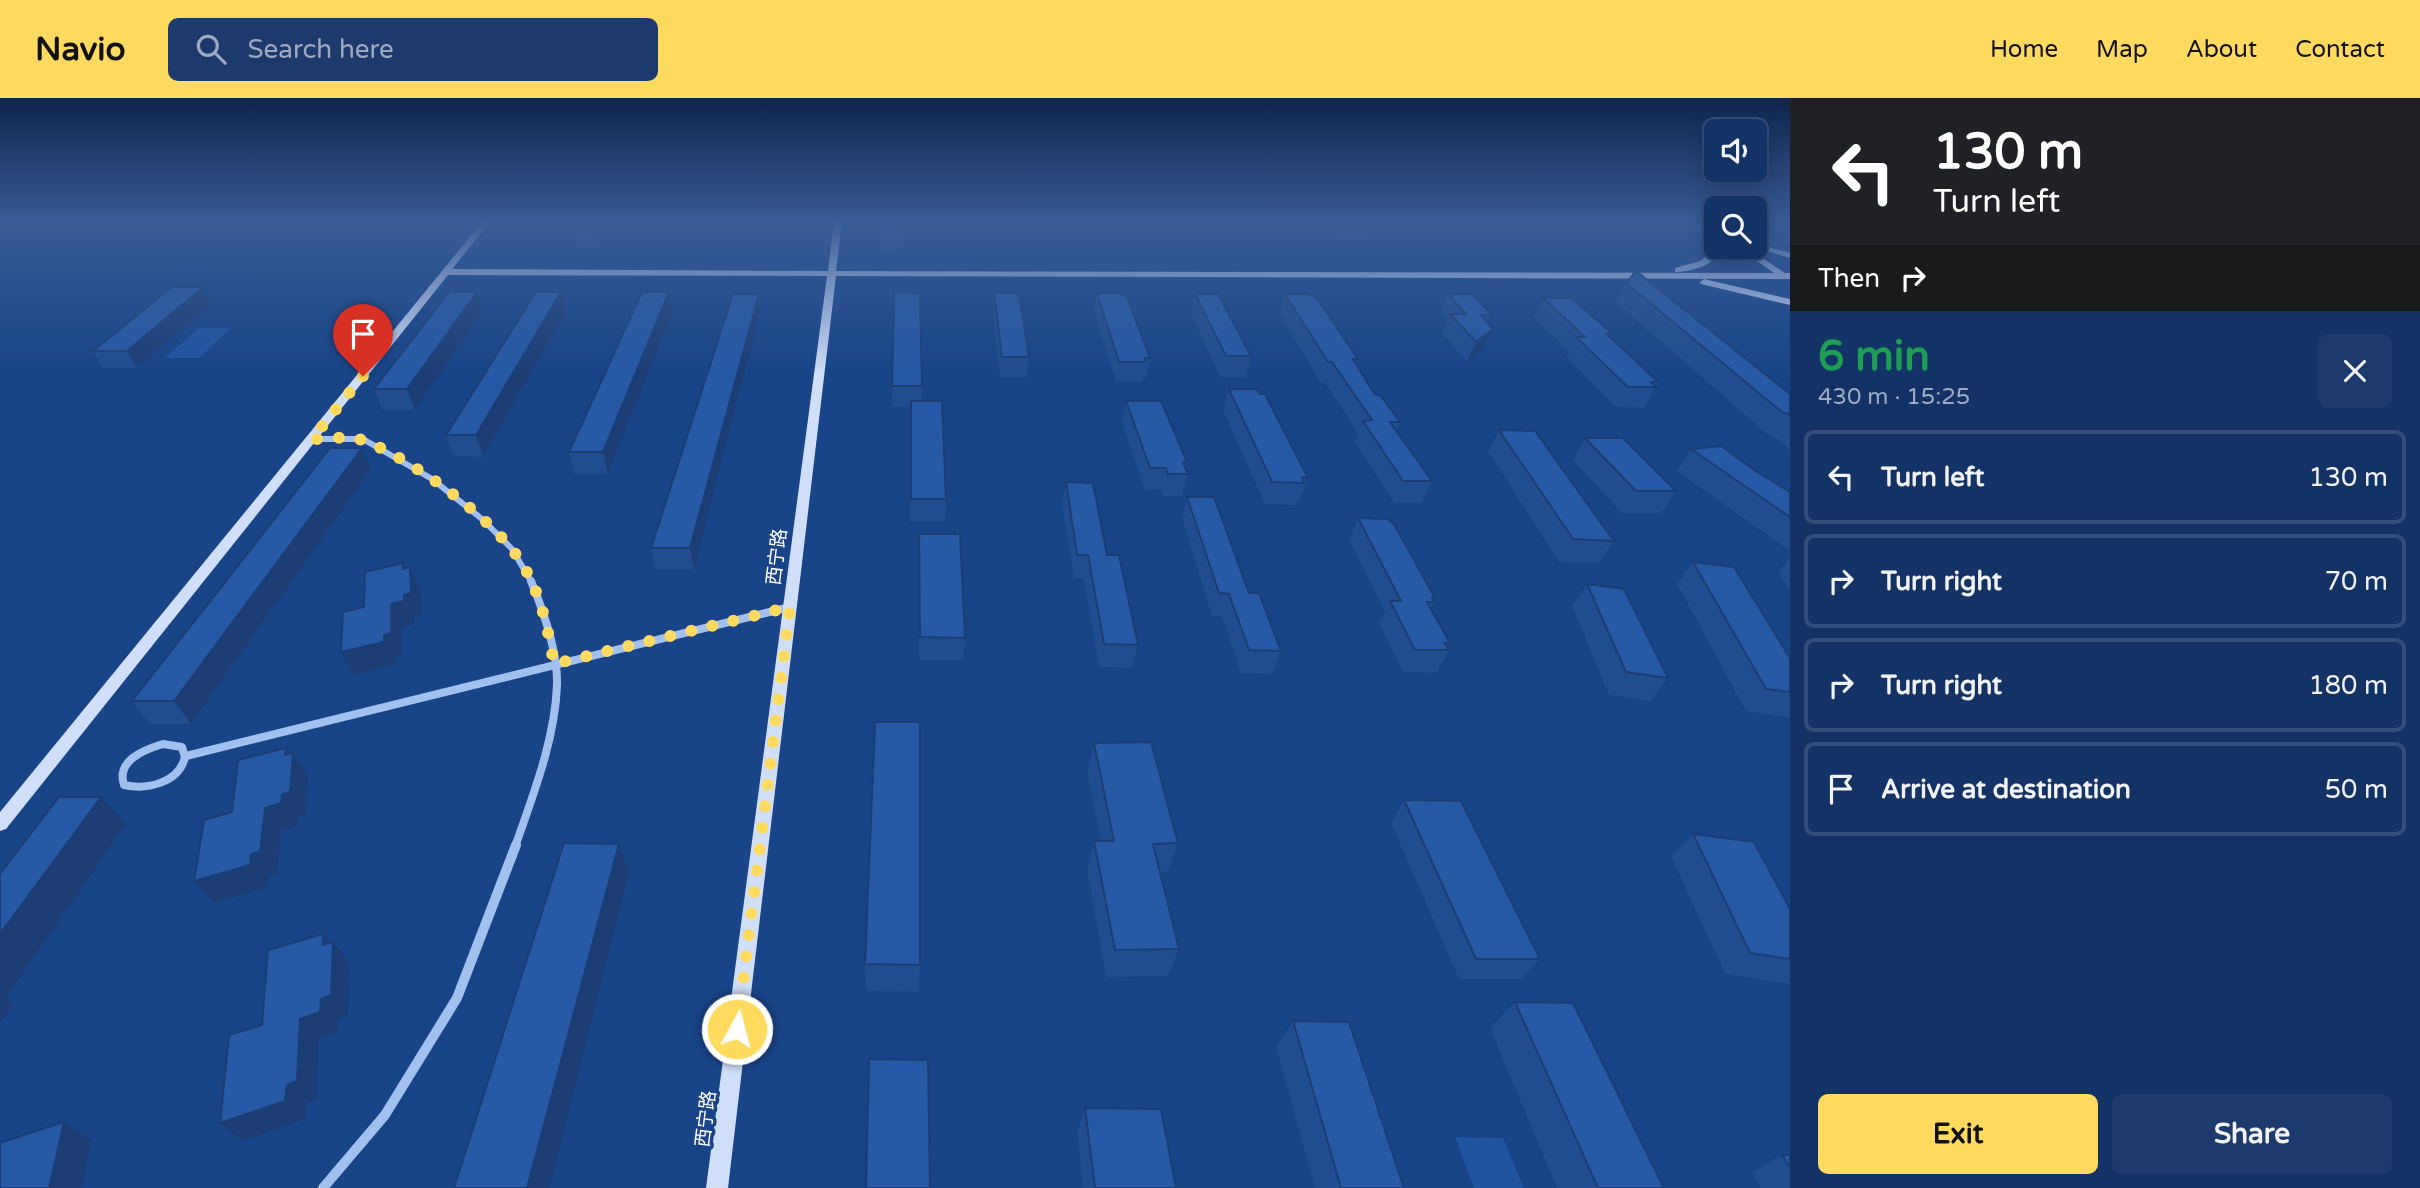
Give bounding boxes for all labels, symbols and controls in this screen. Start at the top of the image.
search box [168,18,658,81]
text: Navio [35,30,126,69]
icon: search [192,30,230,68]
text: Search here [248,34,394,65]
text: Home [1990,35,2058,64]
text: Map [2096,35,2148,64]
text: About [2186,35,2257,64]
text: Contact [2295,35,2385,64]
map controls [1704,119,1767,259]
button: sound [1704,119,1767,182]
text: 130 m [1933,123,2083,182]
icon: left [1818,126,1909,217]
text: Turn left [1933,183,2060,221]
button: search [1704,196,1767,259]
icon: right [1894,259,1932,297]
text: Then [1818,263,1880,294]
pin [333,304,393,376]
icon: arrive [344,315,382,353]
text: 6 min [1818,331,1930,382]
button: close [2318,334,2392,408]
text: 430 m · 15:25 [1818,383,1970,411]
icon: left [1822,458,1860,496]
text: Turn left [1881,462,1984,493]
text: 130 m [2308,462,2388,493]
street label: 西宁路 [763,527,791,587]
icon: right [1822,562,1860,600]
text: Turn right [1881,566,2002,597]
text: 70 m [2325,566,2388,597]
icon: right [1822,666,1860,704]
text: Turn right [1881,670,2002,701]
text: 180 m [2308,670,2388,701]
icon: arrive [1822,770,1860,808]
text: Arrive at destination [1881,774,2131,805]
text: 50 m [2325,774,2388,805]
position arrow [700,992,774,1066]
street label: 西宁路 [692,1089,720,1149]
button: Exit [1818,1094,2098,1174]
button: Share [2112,1094,2392,1174]

